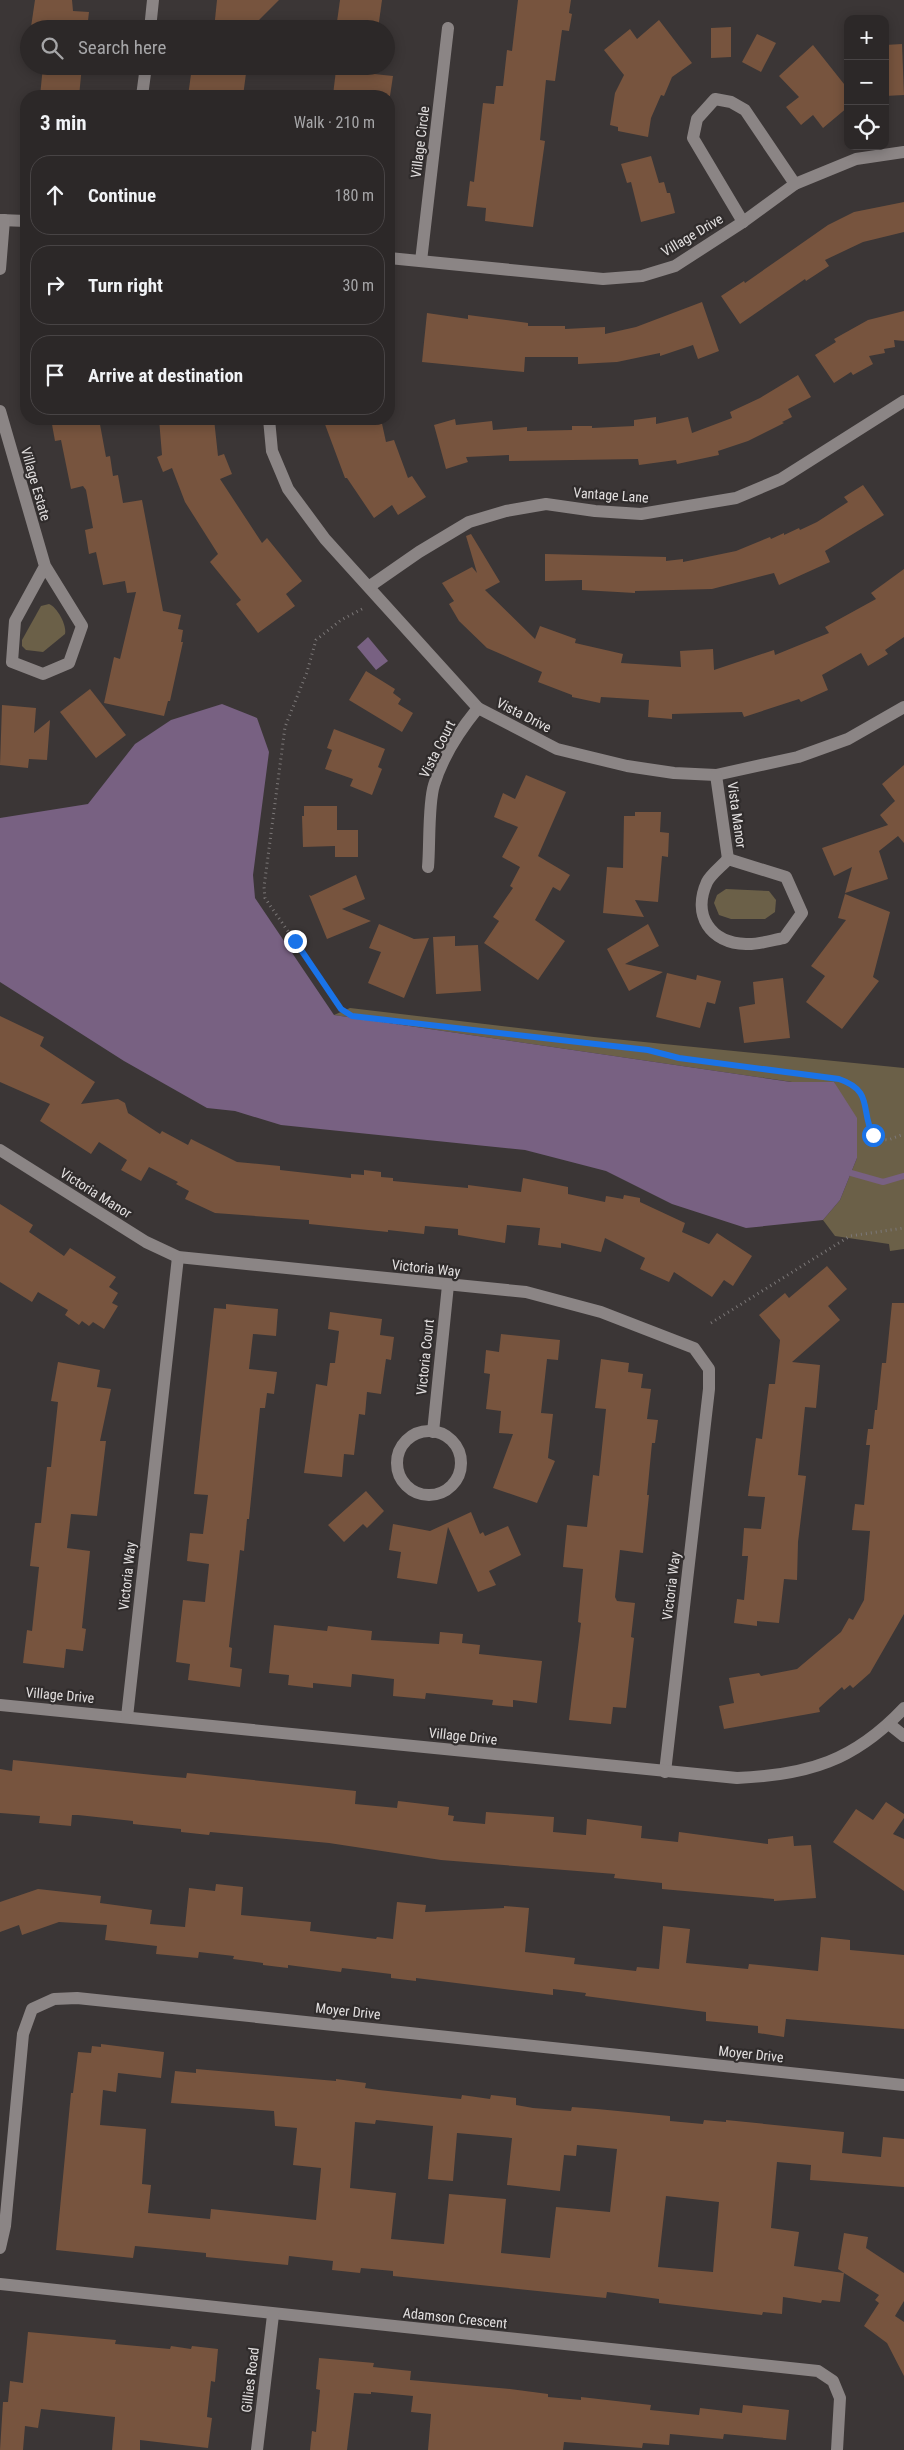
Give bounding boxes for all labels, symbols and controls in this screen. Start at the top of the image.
map controls [844,15,889,150]
button: + [844,15,889,60]
search box [20,20,395,75]
icon: search [38,34,66,62]
text: Search here [78,36,166,59]
button: − [844,60,889,105]
street label: Village Circle [408,105,432,179]
button: locate [844,105,889,150]
text: 3 min [40,111,87,135]
text: Walk · 210 m [294,113,375,132]
icon: ahead [41,181,69,209]
text: Continue [88,184,156,207]
text: 180 m [335,186,374,205]
street label: Village Drive [658,210,726,260]
icon: right [41,271,69,299]
text: Turn right [88,274,163,297]
text: 30 m [342,276,374,295]
icon: arrive [41,361,69,389]
text: Arrive at destination [88,364,243,387]
street label: Village Estate [18,445,54,523]
street label: Vantage Lane [573,484,650,506]
street label: Vista Drive [494,694,554,736]
street label: Vista Court [416,718,458,780]
street label: Vista Manor [724,781,750,849]
route end [284,930,307,953]
route start [862,1124,885,1147]
street label: Victoria Manor [57,1165,135,1221]
street label: Victoria Way [391,1256,461,1280]
street label: Victoria Court [413,1318,437,1396]
street label: Victoria Way [115,1541,139,1611]
street label: Victoria Way [659,1551,683,1621]
street label: Village Drive [25,1684,95,1706]
street label: Village Drive [428,1724,498,1748]
street label: Moyer Drive [315,2000,382,2022]
street label: Moyer Drive [718,2043,785,2065]
street label: Adamson Crescent [402,2305,508,2331]
street label: Gillies Road [238,2347,262,2413]

